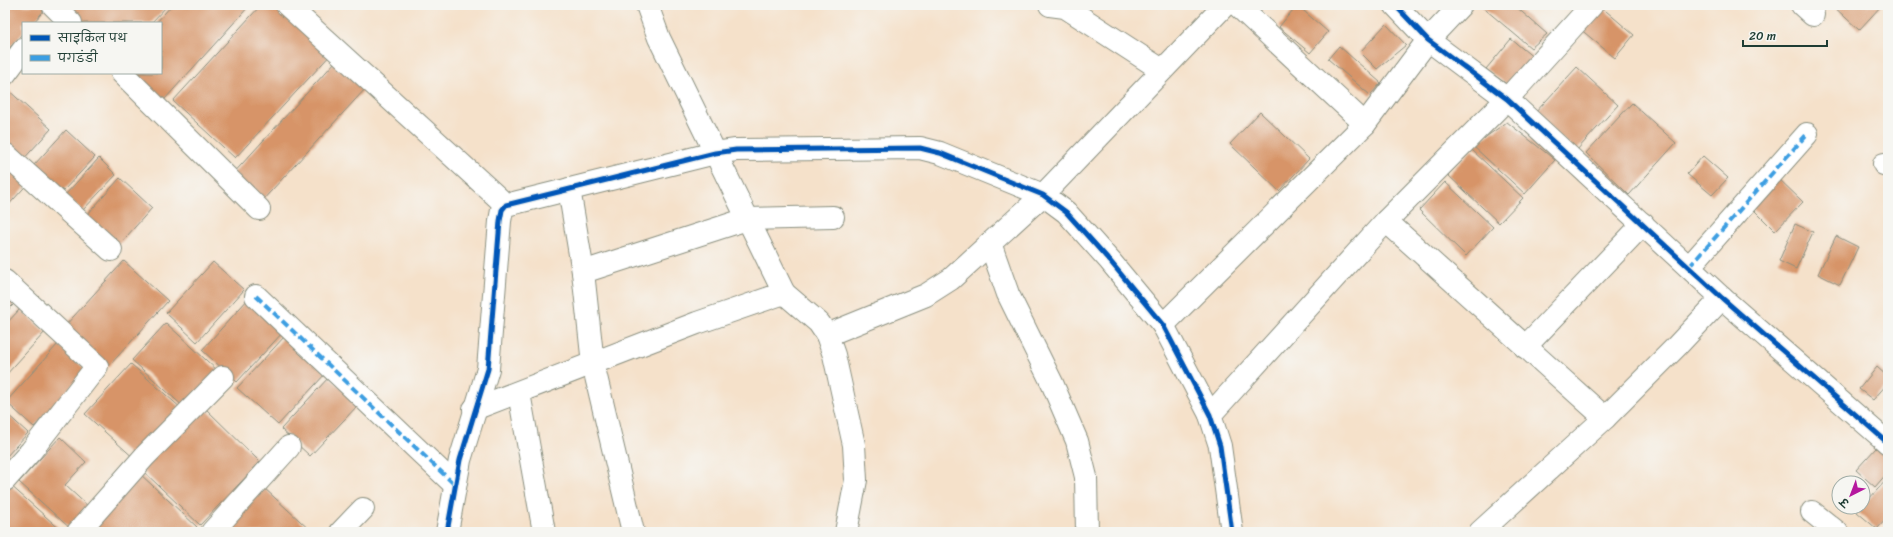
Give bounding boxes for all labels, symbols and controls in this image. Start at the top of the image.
legend [22,22,162,74]
scale bar [1743,22,1827,48]
text: 20 m [1749,25,1776,47]
text: साइकिल पथ [57,27,128,49]
text: पगडंडी [57,47,99,69]
north arrow [1831,475,1871,515]
text: उ [1834,491,1854,512]

